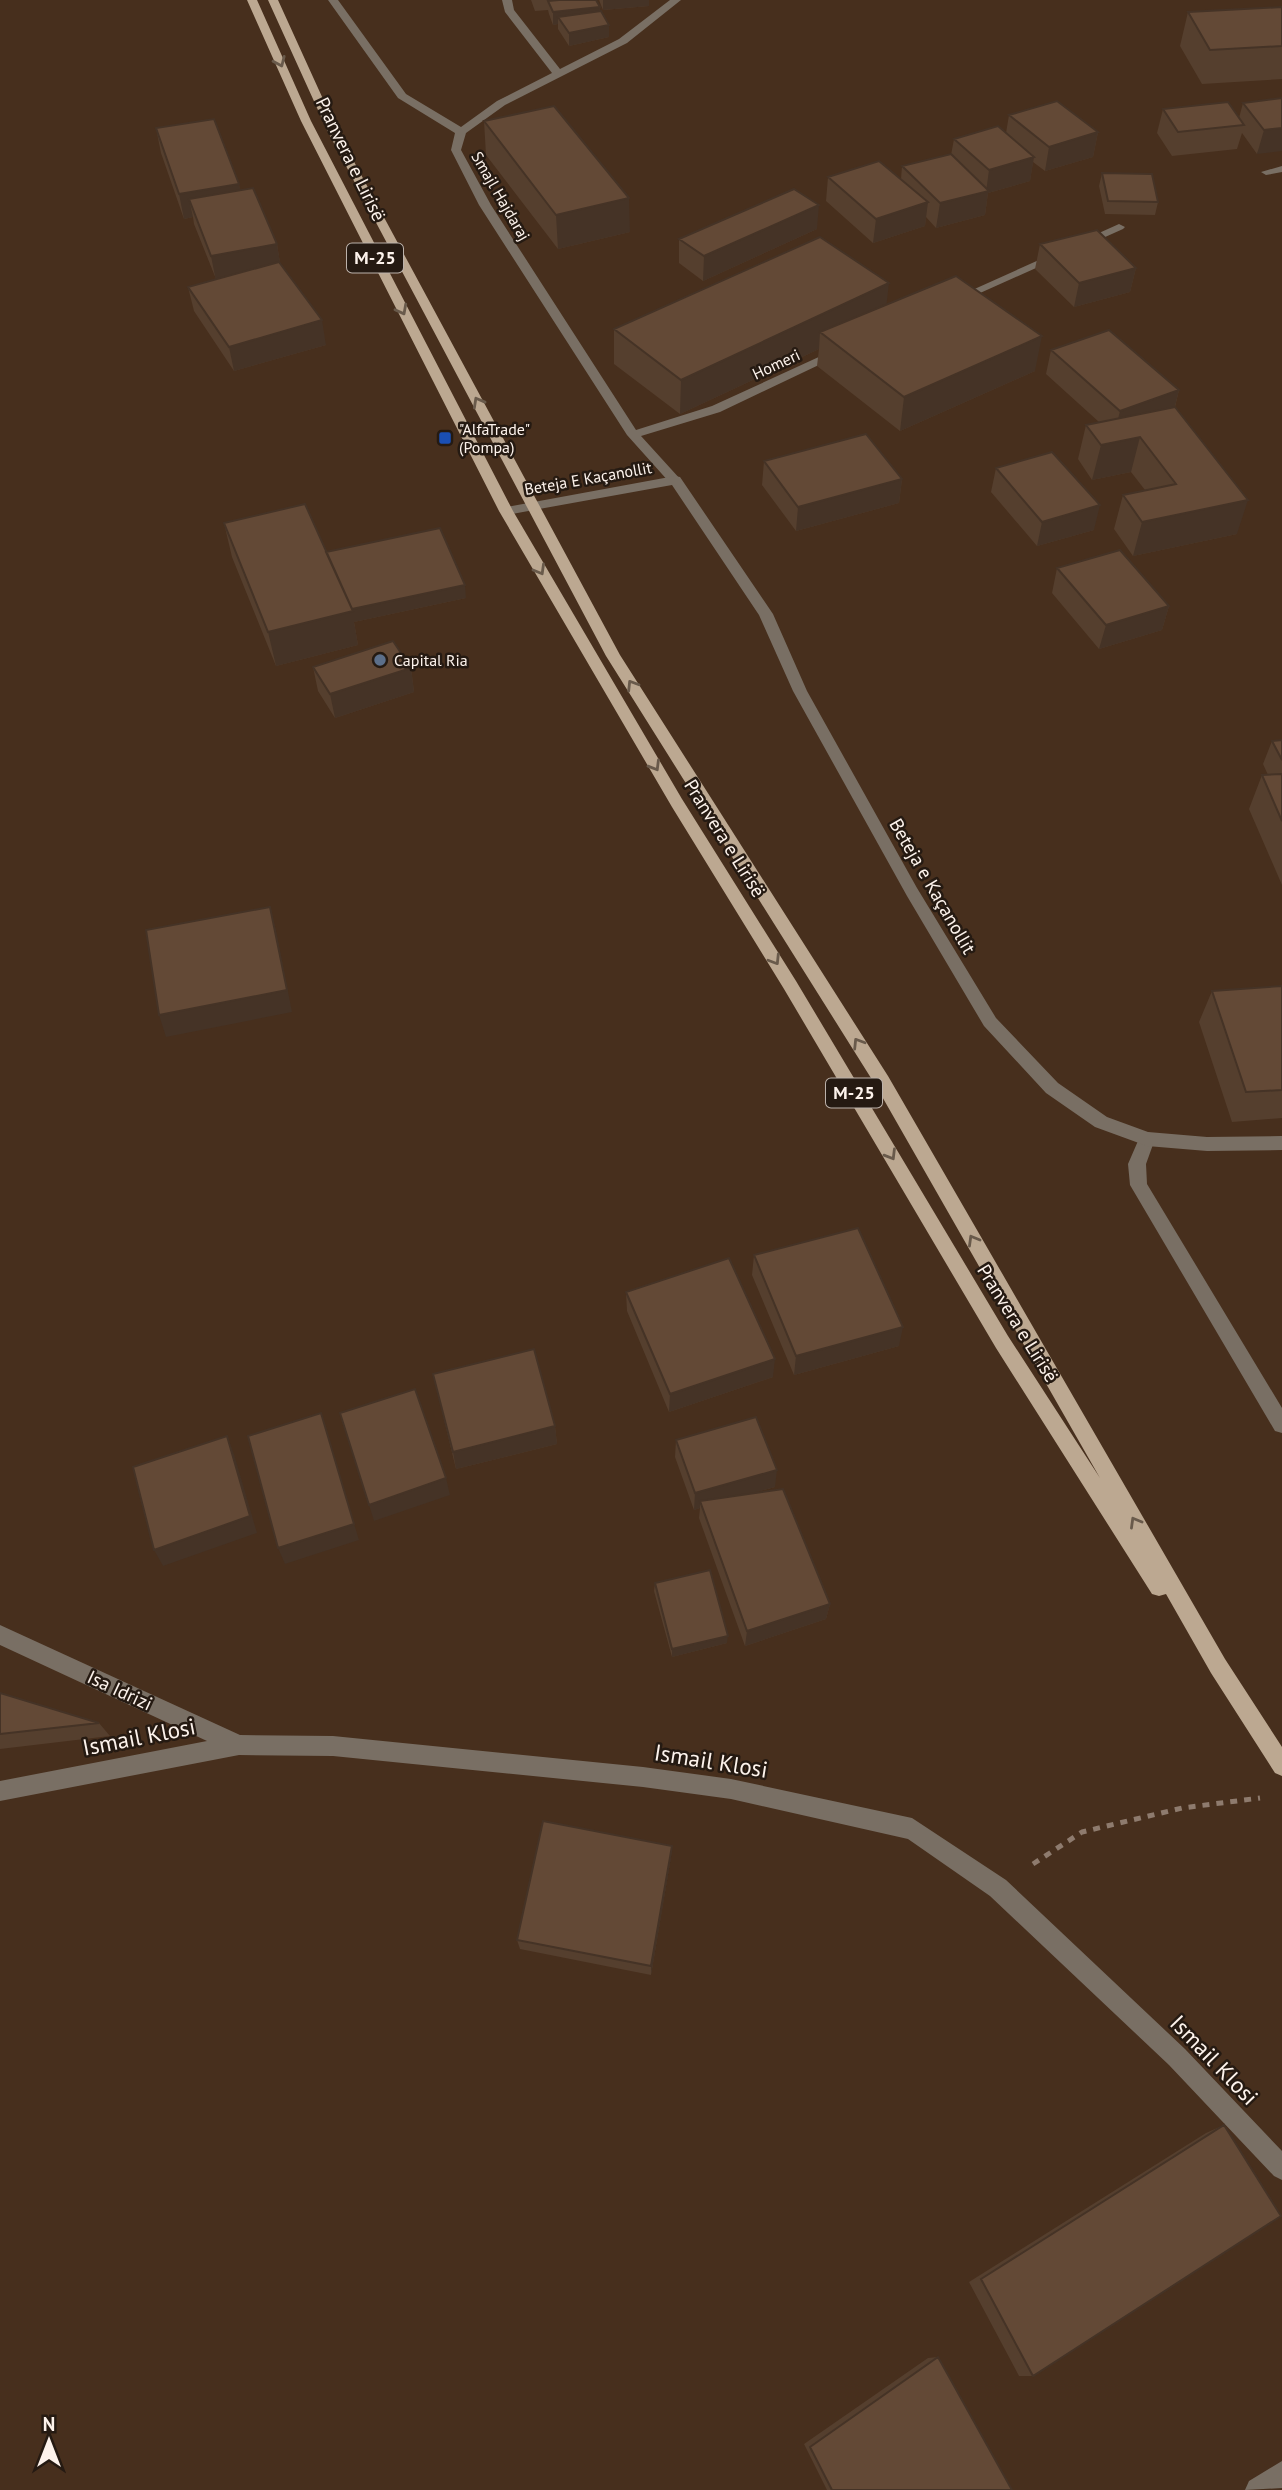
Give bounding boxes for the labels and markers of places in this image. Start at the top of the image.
place label: "AlfaTrade" (Pompa) [459,419,530,457]
marker: "AlfaTrade" (Pompa) [437,430,453,446]
place label: Capital Ria [394,650,468,670]
marker: Capital Ria [372,652,388,668]

